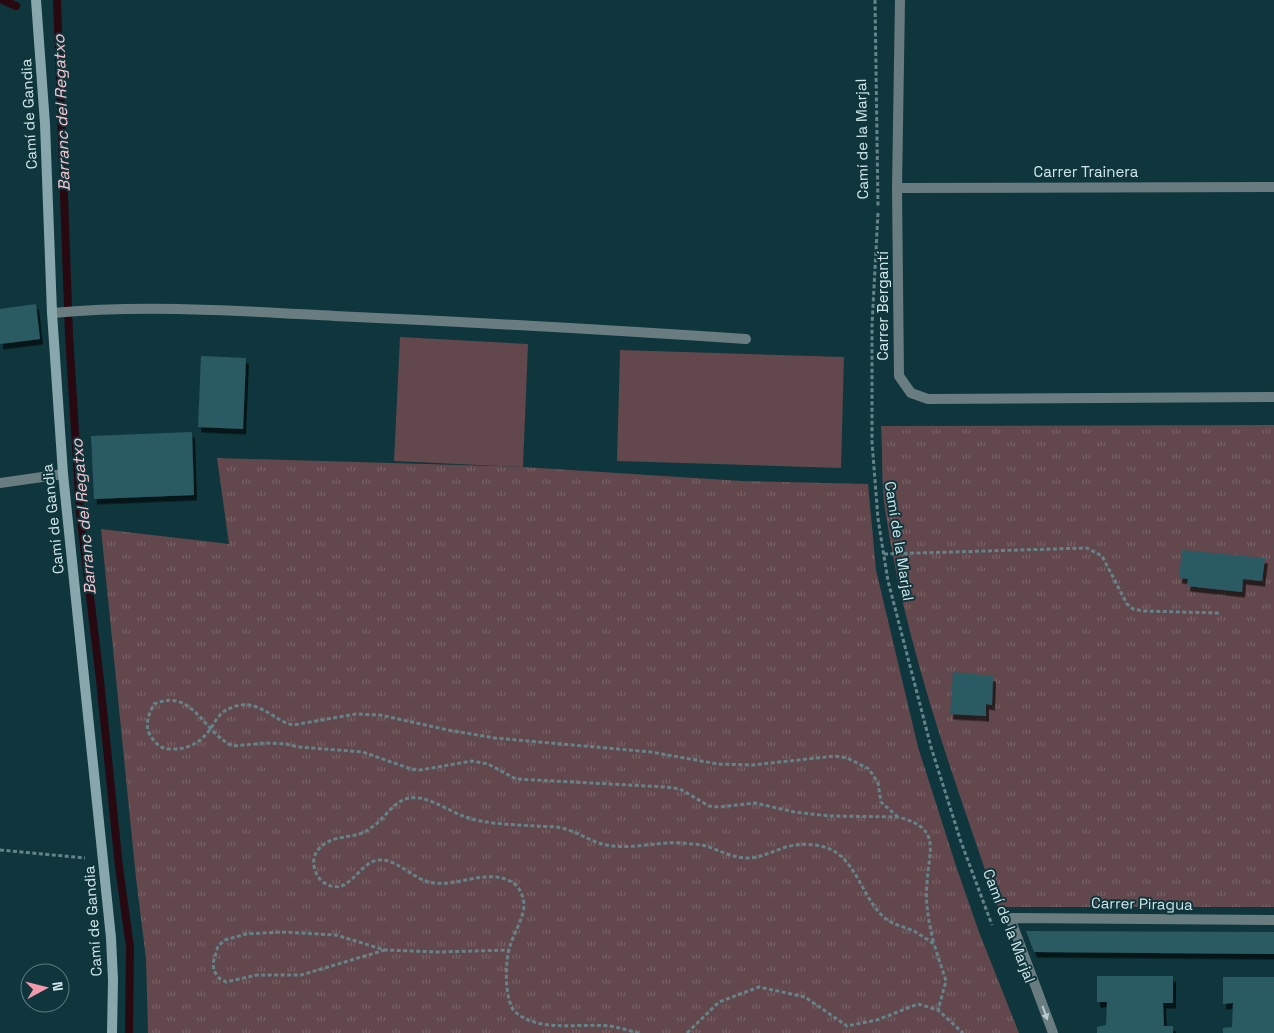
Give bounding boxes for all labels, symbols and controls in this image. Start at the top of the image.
water label: Barranc del Regatxo [48,33,75,192]
street label: Camí de Gandia [16,58,41,170]
street label: Camí de la Marjal [851,79,872,199]
street label: Carrer Trainera [1034,162,1139,181]
street label: Carrer Bergantí [873,251,892,361]
water label: Barranc del Regatxo [66,437,101,596]
street label: Camí de Gandia [37,463,68,575]
street label: Camí de la Marjal [881,480,918,602]
street label: Camí de Gandia [79,865,106,977]
street label: Camí de la Marjal [979,866,1040,985]
street label: Carrer Piragua [1091,893,1193,914]
north arrow [20,963,70,1013]
text: N [48,981,67,992]
one-way arrow [1042,1005,1049,1020]

